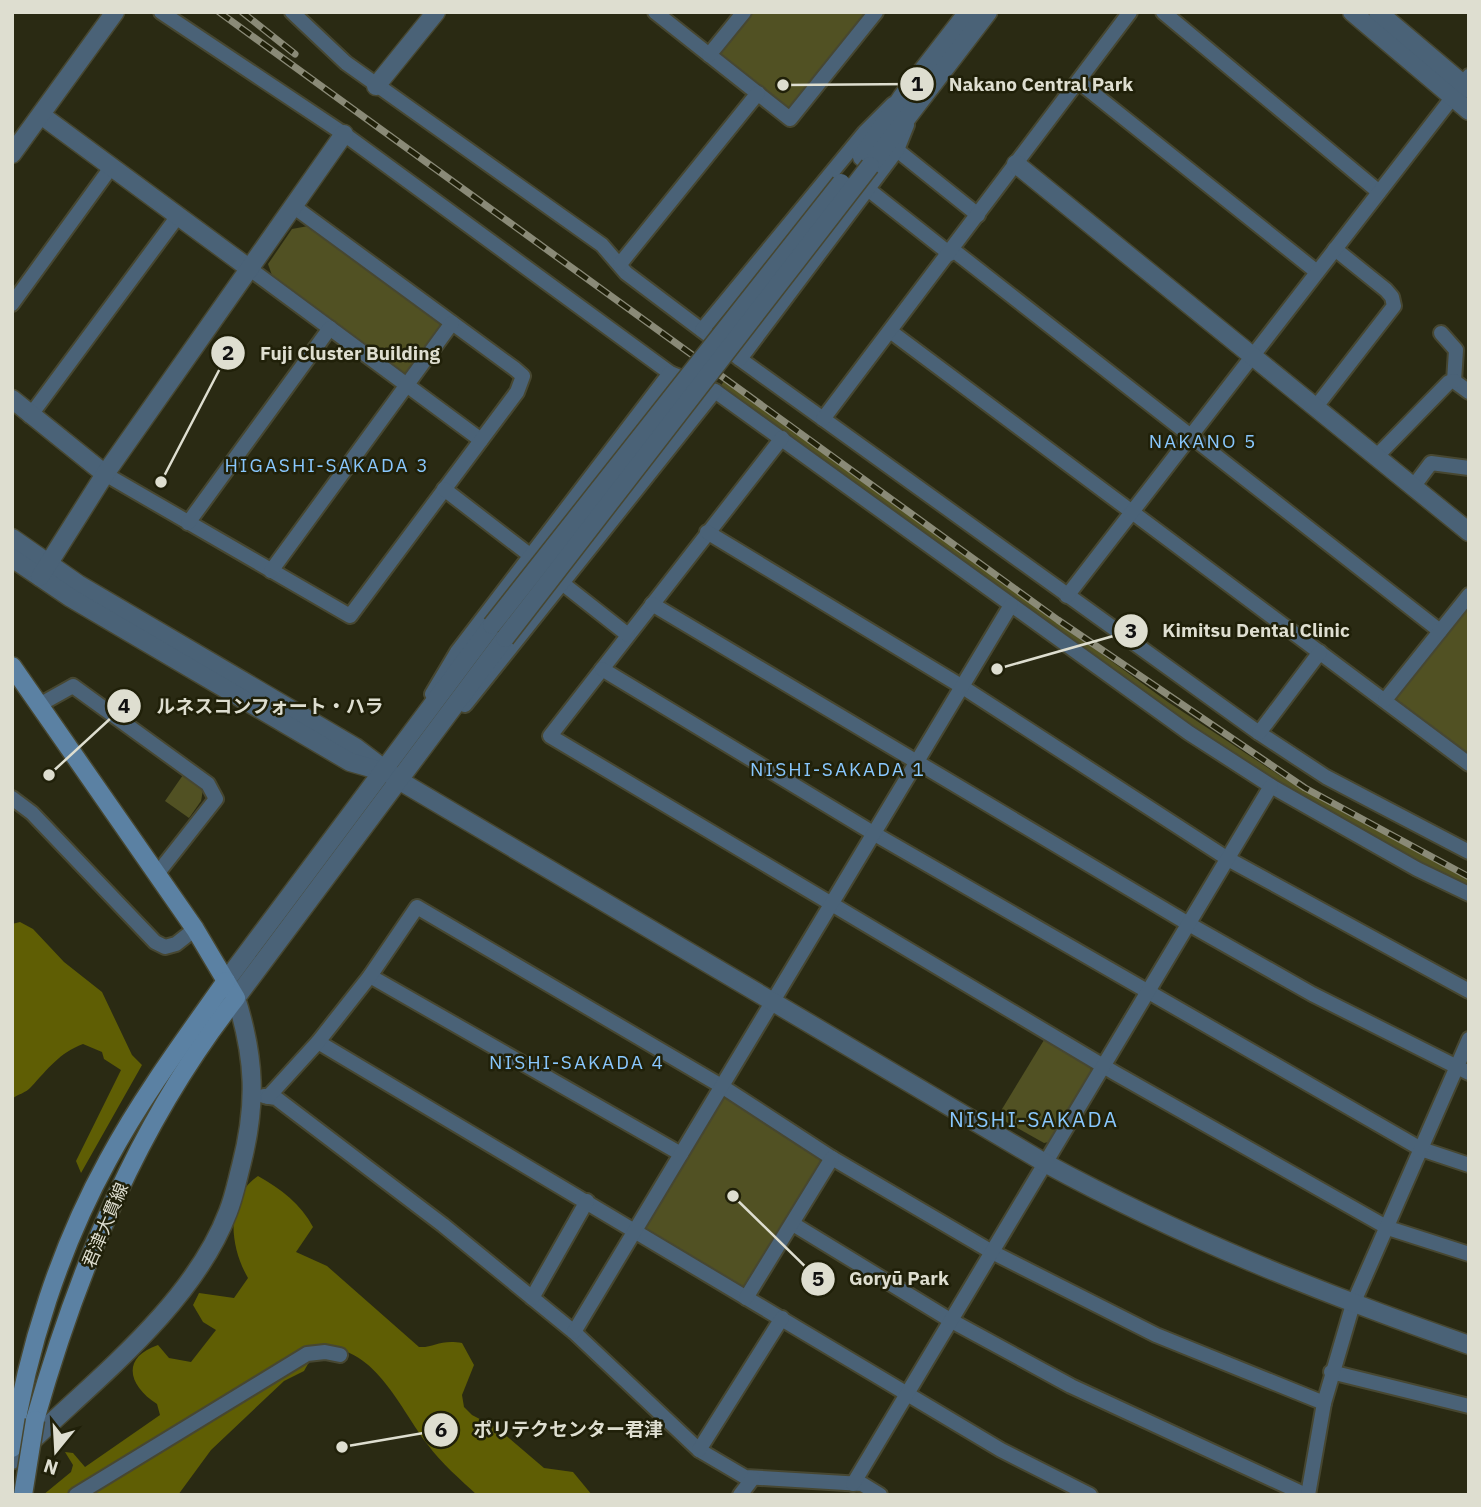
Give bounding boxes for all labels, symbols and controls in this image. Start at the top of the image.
callout: Nakano Central Park [899,64,1147,104]
text: 1 [911,69,924,97]
text: Nakano Central Park [949,72,1133,96]
callout: Fuji Cluster Building [211,333,454,373]
text: 2 [222,338,234,366]
text: Fuji Cluster Building [260,341,441,365]
district label: NAKANO 5 [1149,429,1257,453]
district label: HIGASHI-SAKADA 3 [224,453,430,477]
callout: Kimitsu Dental Clinic [1113,611,1364,651]
text: 3 [1125,616,1137,644]
text: Kimitsu Dental Clinic [1162,618,1350,642]
callout: ルネスコンフォート・ハラ [107,686,398,726]
text: 4 [118,691,130,719]
text: ルネスコンフォート・ハラ [156,694,384,718]
district label: NISHI-SAKADA 1 [750,757,926,781]
district label: NISHI-SAKADA 4 [489,1050,665,1074]
district label: NISHI-SAKADA [949,1105,1119,1133]
street label: 君津大貫線 [77,1179,133,1271]
callout: Goryū Park [800,1259,963,1299]
text: 5 [812,1264,824,1292]
text: Goryū Park [849,1266,949,1290]
callout: ポリテクセンター君津 [424,1410,677,1450]
text: 6 [435,1415,447,1443]
north arrow [21,1416,91,1486]
text: ポリテクセンター君津 [473,1417,663,1441]
text: N [40,1454,61,1481]

